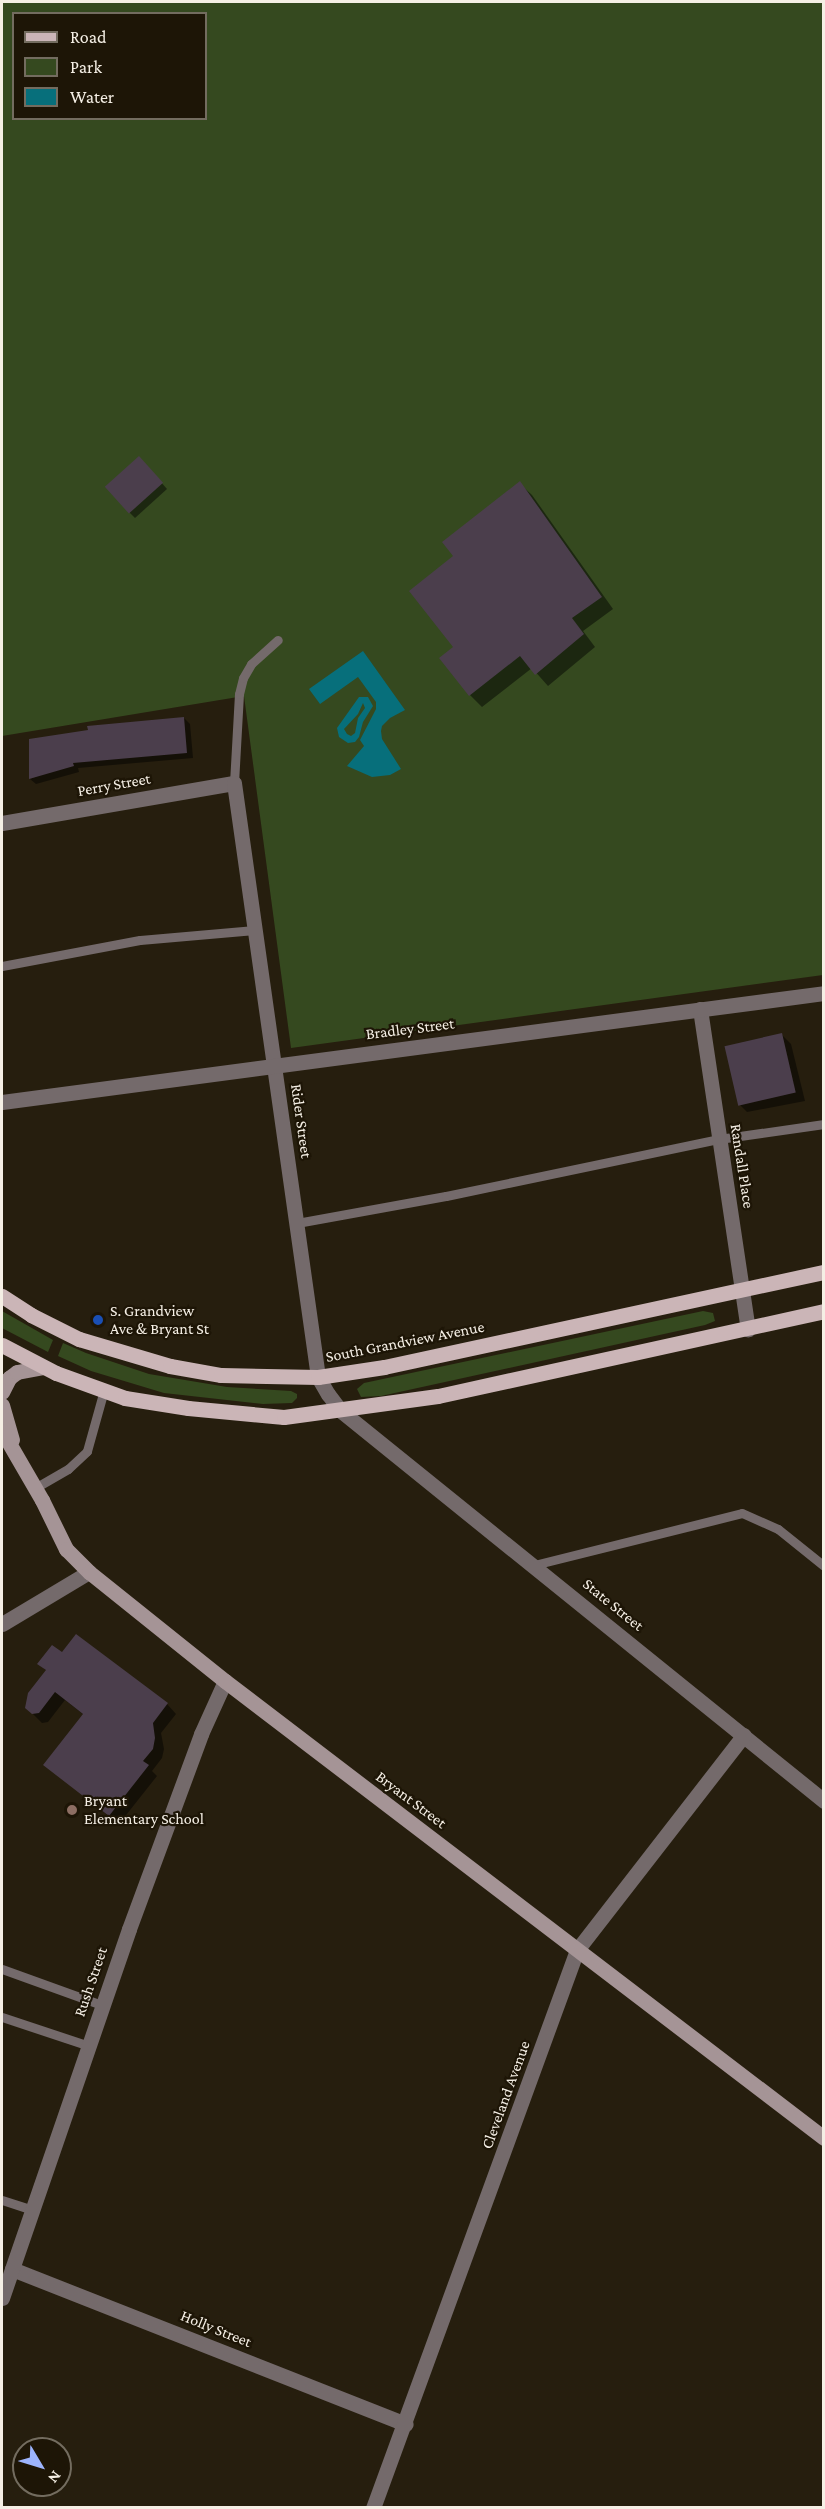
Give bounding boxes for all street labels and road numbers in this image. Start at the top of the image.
street label: Perry Street [76,769,152,801]
street label: Bradley Street [365,1014,455,1044]
street label: Rider Street [286,1083,316,1159]
street label: Randall Place [726,1122,758,1210]
street label: South Grandview Avenue [324,1317,486,1367]
street label: State Street [579,1575,647,1635]
street label: Bryant Street [372,1767,450,1833]
street label: Rush Street [70,1945,112,2019]
street label: Cleveland Avenue [478,2038,534,2152]
street label: Holly Street [178,2306,254,2352]

